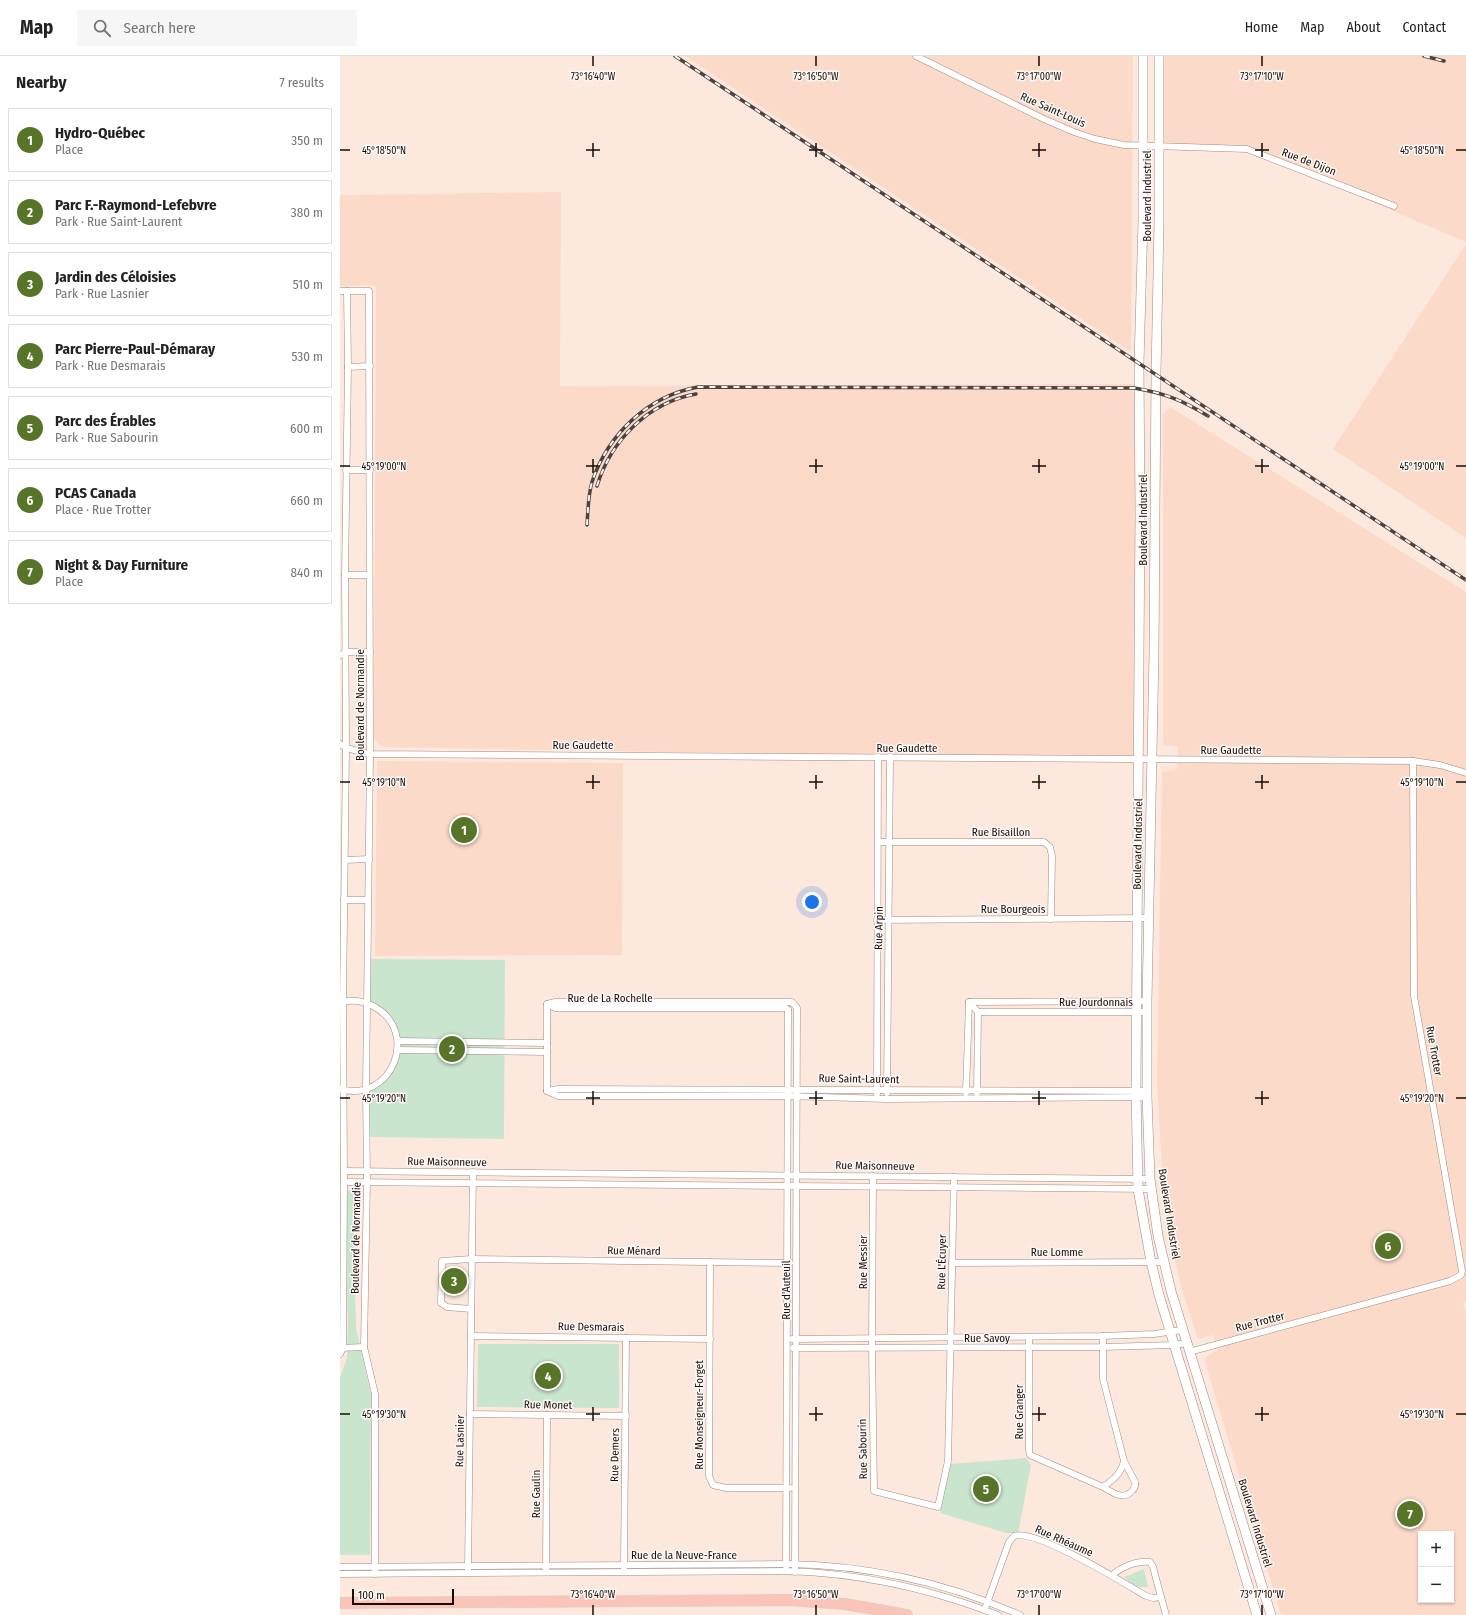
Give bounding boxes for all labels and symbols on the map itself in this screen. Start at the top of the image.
text: 73°16'40"W [571,71,616,83]
text: 73°16'50"W [794,71,839,83]
text: 73°17'00"W [1017,71,1062,83]
text: 73°17'10"W [1240,71,1284,83]
street label: Rue Saint-Louis [1018,90,1088,130]
text: 45°18'50"N [362,145,406,157]
text: 45°18'50"N [1400,145,1444,157]
street label: Rue de Dijon [1280,146,1338,178]
street label: Boulevard Industriel [1141,150,1154,242]
text: 45°19'00"N [362,461,406,473]
text: 45°19'00"N [1400,461,1444,473]
street label: Boulevard Industriel [1137,474,1150,566]
street label: Boulevard de Normandie [354,649,367,761]
street label: Rue Gaudette [552,739,614,752]
street label: Rue Gaudette [876,742,938,755]
street label: Rue Gaudette [1200,744,1262,757]
text: 45°19'10"N [362,777,406,789]
text: 45°19'10"N [1400,777,1444,789]
street label: Boulevard Industriel [1131,798,1145,890]
pin: 1 [451,815,477,845]
street label: Rue Bisaillon [972,826,1030,839]
your location [802,892,822,912]
street label: Rue Bourgeois [981,903,1046,916]
street label: Rue Arpin [872,906,886,950]
street label: Rue de La Rochelle [567,992,653,1005]
street label: Rue Jourdonnais [1059,996,1133,1009]
street label: Rue Trotter [1423,1025,1445,1077]
pin: 2 [439,1034,465,1064]
street label: Rue Saint-Laurent [819,1072,900,1086]
text: 45°19'20"N [362,1093,406,1105]
text: 45°19'20"N [1400,1093,1444,1105]
street label: Rue Maisonneuve [407,1155,487,1169]
street label: Rue Maisonneuve [835,1159,915,1173]
street label: Boulevard Industriel [1155,1168,1183,1260]
street label: Boulevard de Normandie [349,1182,363,1294]
pin: 6 [1375,1231,1401,1261]
street label: Rue L'Écuyer [934,1234,949,1290]
street label: Rue Messier [857,1235,870,1289]
street label: Rue Ménard [607,1244,661,1258]
street label: Rue Lomme [1031,1246,1083,1259]
street label: Rue d'Auteuil [780,1260,793,1320]
pin: 3 [441,1266,467,1296]
street label: Rue Trotter [1234,1309,1286,1335]
street label: Rue Desmarais [558,1320,625,1334]
street label: Rue Savoy [964,1332,1010,1345]
street label: Rue Monseigneur-Forget [693,1360,706,1470]
pin: 4 [535,1361,561,1391]
street label: Rue Granger [1013,1384,1026,1440]
street label: Rue Monet [524,1398,573,1412]
text: 45°19'30"N [362,1409,406,1421]
text: 45°19'30"N [1400,1409,1444,1421]
street label: Rue Lasnier [453,1415,467,1467]
street label: Rue Sabourin [856,1419,870,1479]
street label: Rue Demers [608,1428,622,1482]
street label: Rue Gaulin [530,1470,543,1518]
pin: 5 [973,1474,999,1504]
street label: Boulevard Industriel [1235,1477,1275,1569]
pin: 7 [1397,1499,1423,1529]
street label: Rue Rhéaume [1033,1522,1095,1560]
street label: Rue de la Neuve-France [631,1549,737,1562]
scale bar [352,1587,454,1606]
text: 73°16'40"W [571,1589,616,1601]
text: 73°16'50"W [794,1589,839,1601]
text: 73°17'00"W [1017,1589,1062,1601]
text: 73°17'10"W [1240,1589,1284,1601]

